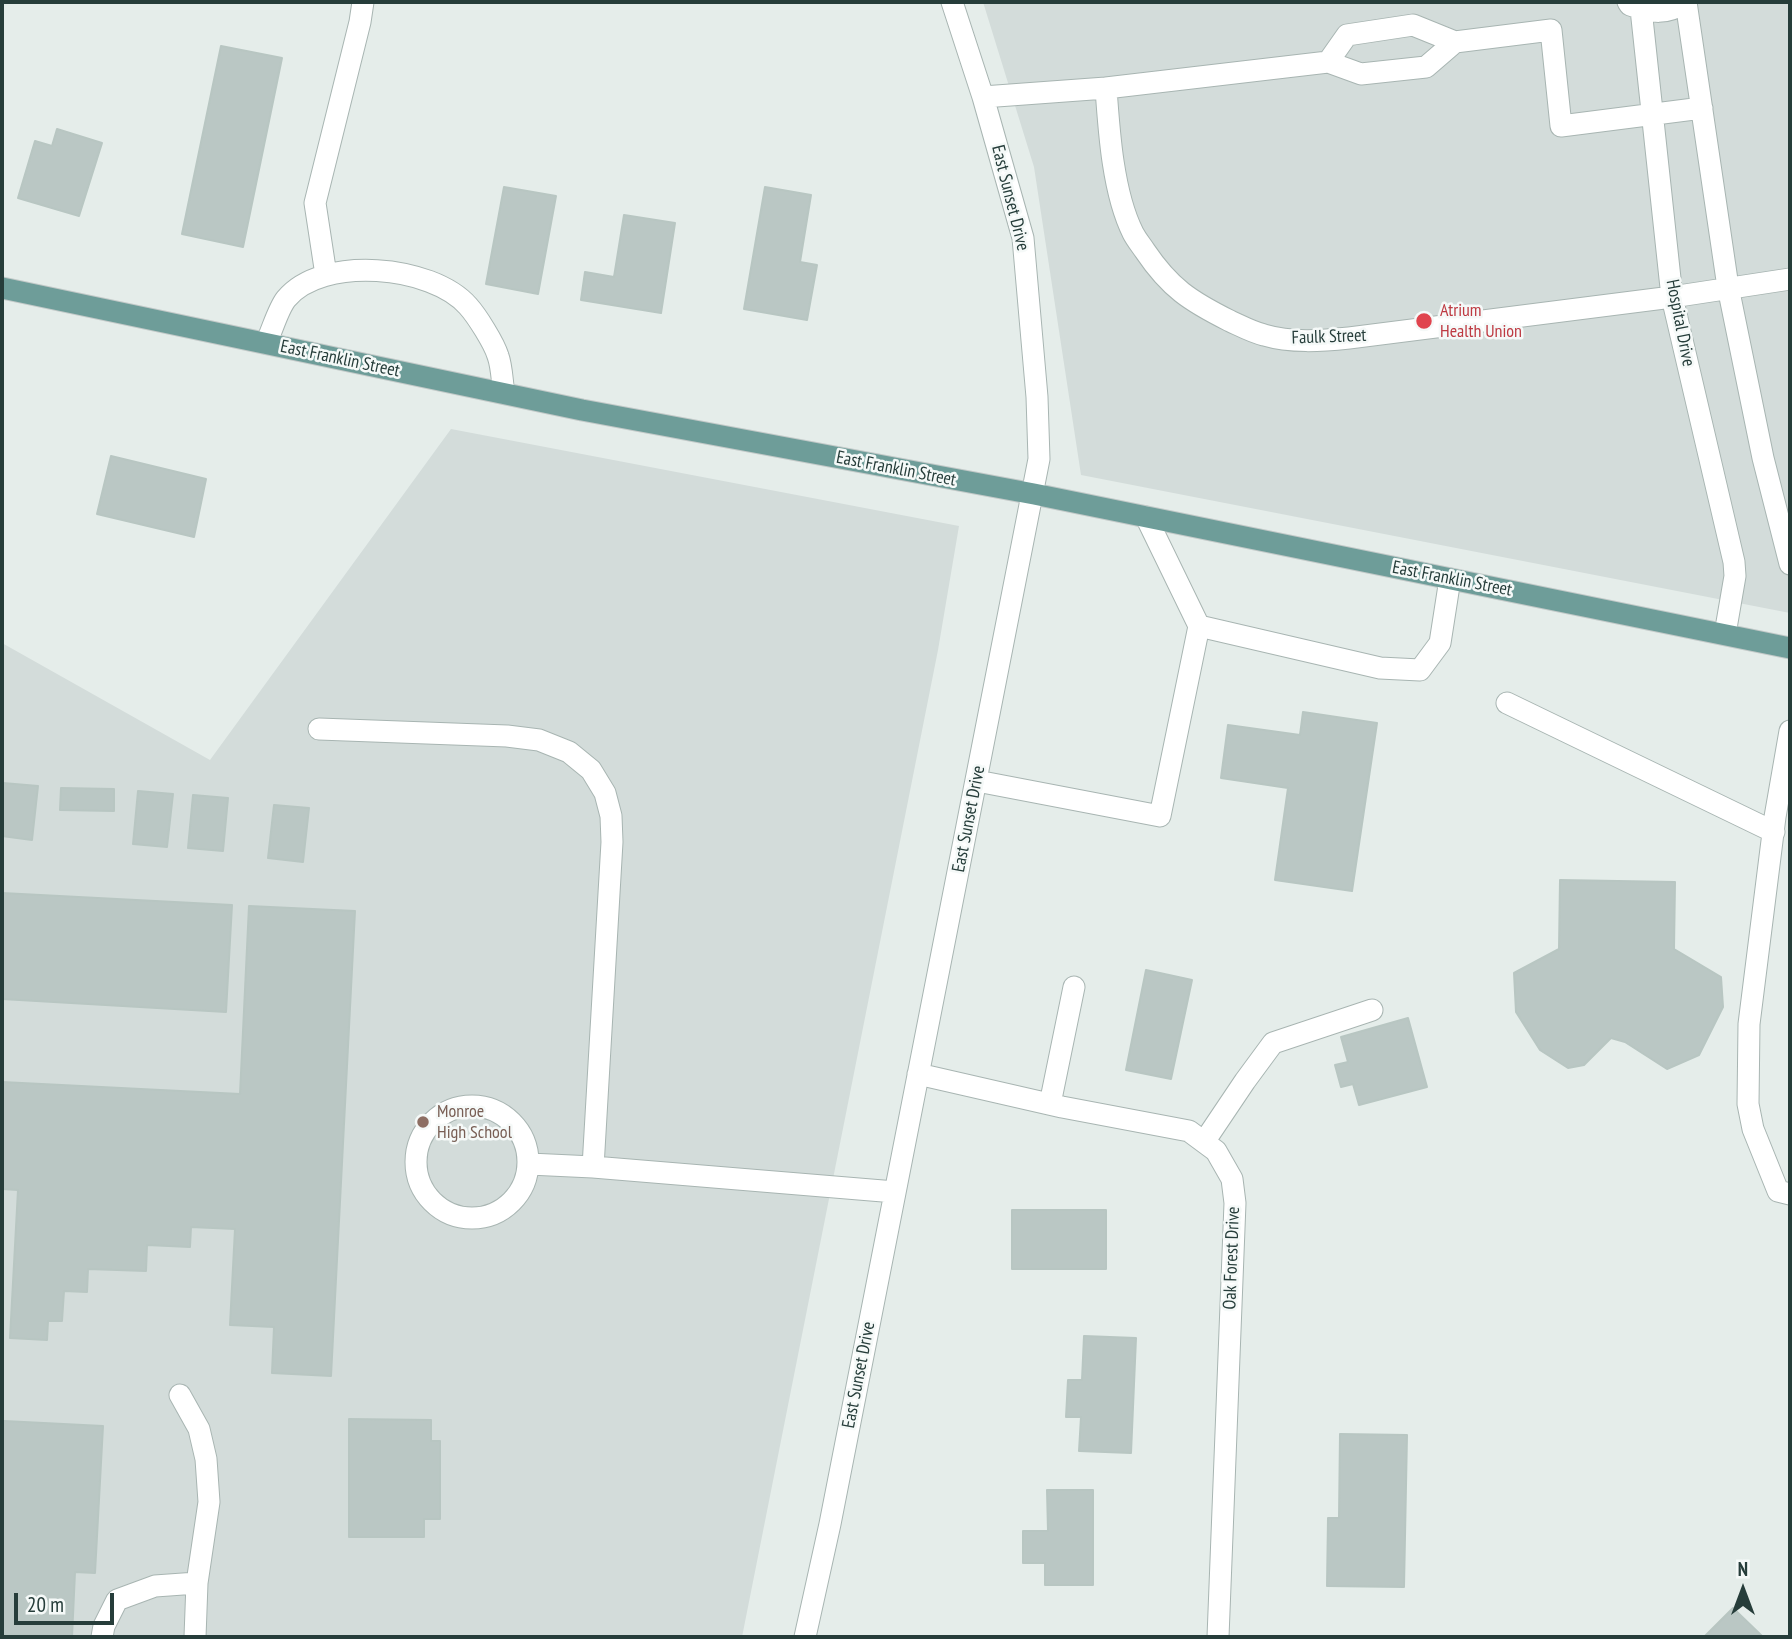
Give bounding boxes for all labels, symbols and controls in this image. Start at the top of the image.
street label: East Sunset Drive [986,143,1034,253]
street label: Hospital Drive [1661,278,1699,368]
place label: Atrium Health Union [1440,300,1522,342]
marker: Atrium Health Union [1414,311,1434,331]
street label: Faulk Street [1291,325,1367,349]
street label: East Franklin Street [278,336,402,382]
street label: East Franklin Street [834,447,958,491]
street label: East Franklin Street [1390,557,1514,601]
street label: East Sunset Drive [948,764,990,874]
place label: Monroe High School [437,1101,512,1144]
marker: Monroe High School [415,1114,431,1130]
street label: Oak Forest Drive [1219,1206,1245,1310]
street label: East Sunset Drive [838,1320,880,1430]
north arrow [1708,1555,1778,1625]
text: N [1738,1557,1748,1581]
scale bar [18,1580,117,1624]
text: 20 m [27,1591,64,1618]

